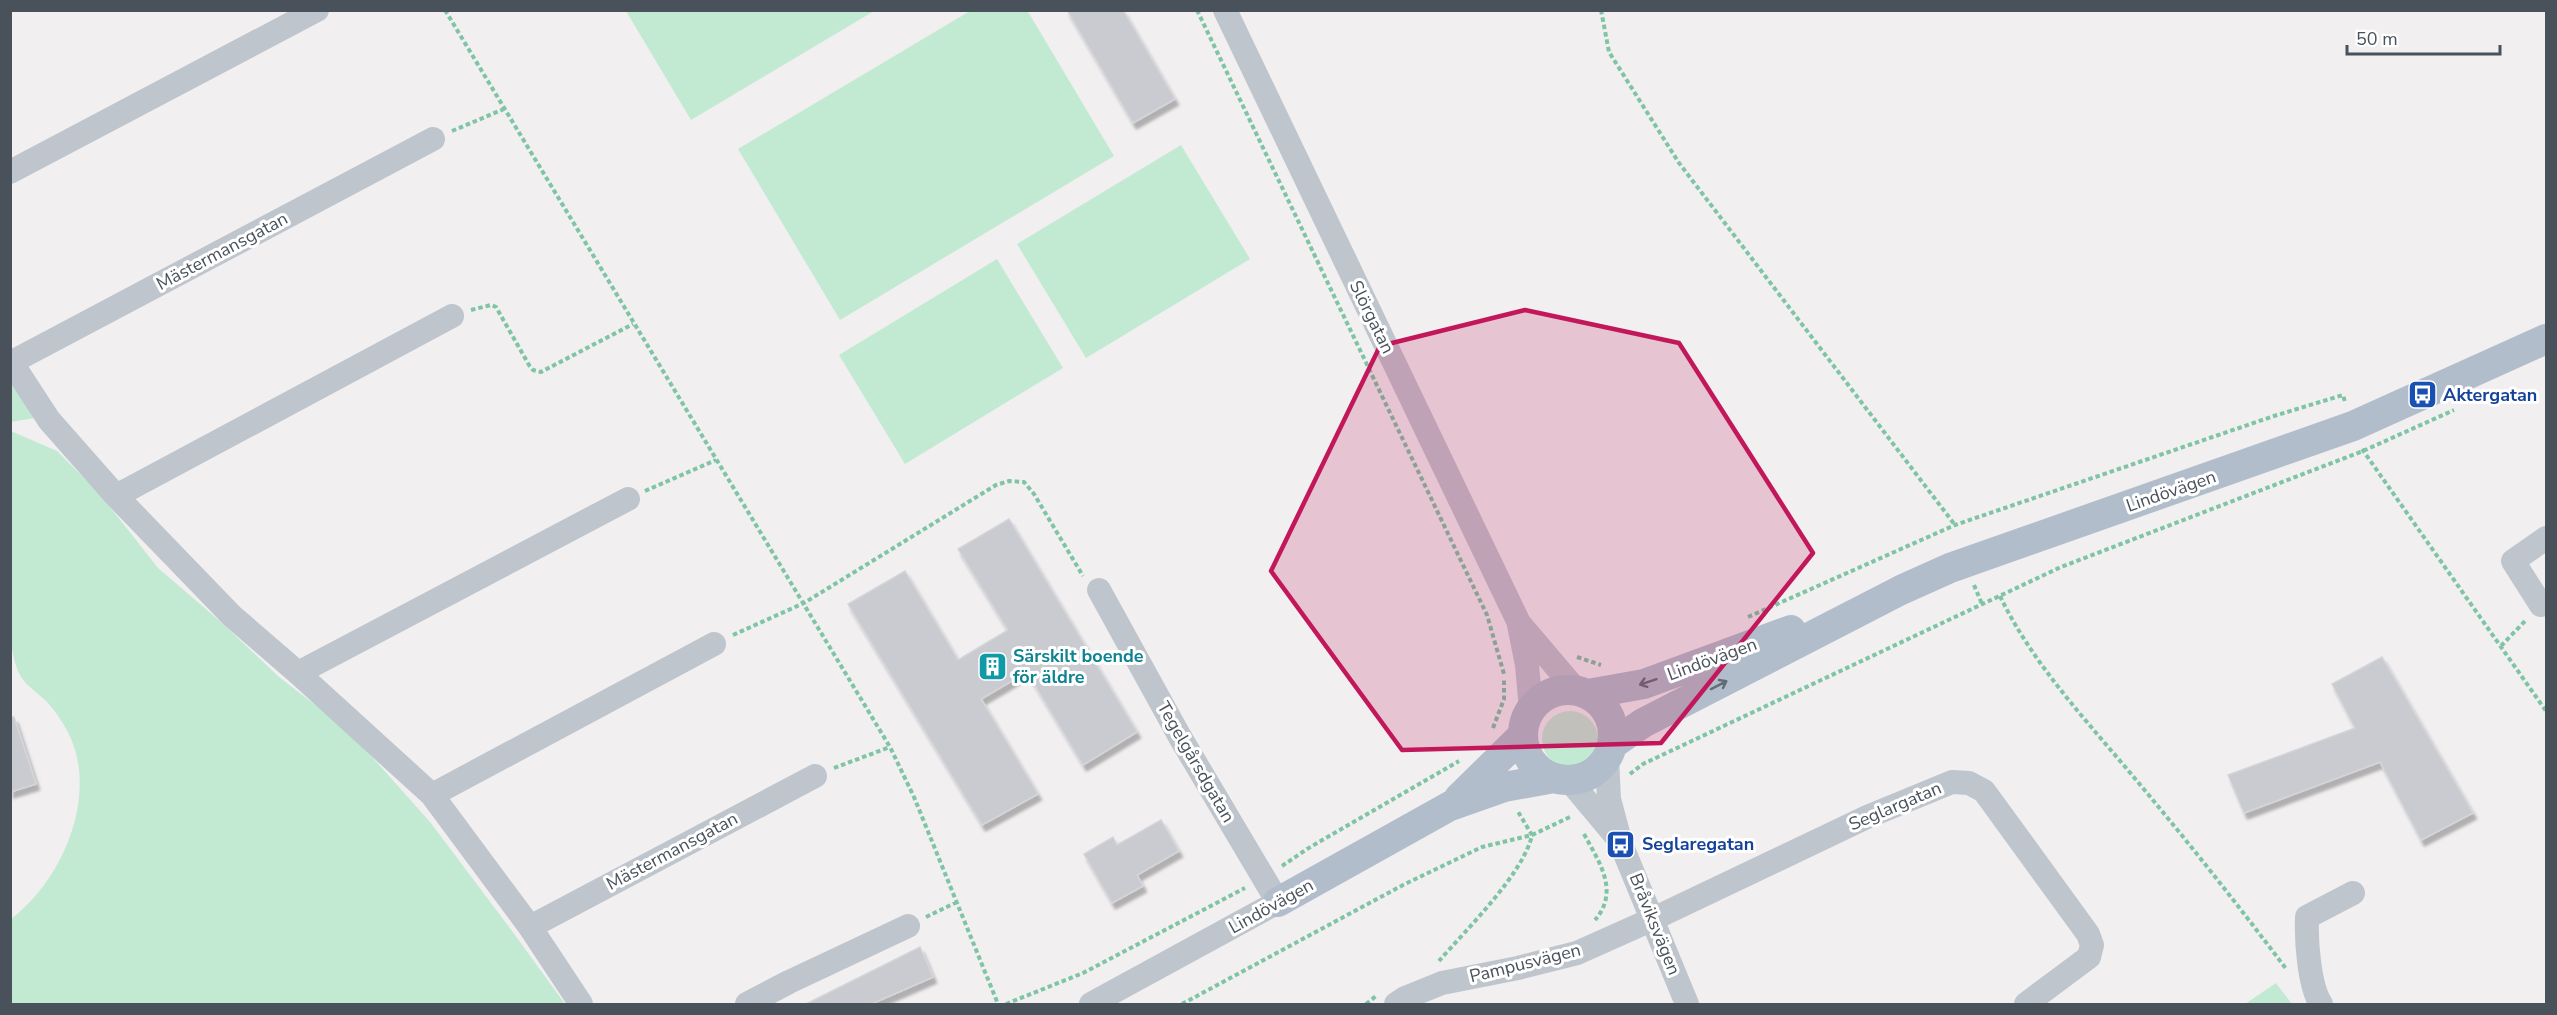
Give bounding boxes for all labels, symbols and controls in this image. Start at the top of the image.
scale bar [2347,18,2500,56]
text: 50 m [2356,27,2398,51]
street label: Mästermansgatan [152,206,292,296]
street label: Slörgatan [1344,276,1400,358]
bus stop icon: Aktergatan [2406,379,2438,411]
place label: Aktergatan [2443,383,2537,407]
street label: Lindövägen [2123,464,2219,518]
street label: Lindövägen [1664,632,1760,686]
place label: Särskilt boende för äldre [1013,644,1144,689]
building icon: Särskilt boende för äldre [976,650,1008,682]
one-way arrow [1639,677,1658,688]
one-way arrow [1710,679,1728,691]
street label: Tegelgårsdgatan [1152,697,1240,827]
street label: Seglargatan [1845,776,1945,836]
street label: Mästermansgatan [602,806,742,896]
bus stop icon: Seglaregatan [1605,828,1637,860]
place label: Seglaregatan [1642,832,1754,856]
street label: Bråviksvägen [1624,870,1686,978]
street label: Lindövägen [1224,873,1318,939]
street label: Pampusvägen [1467,938,1583,988]

